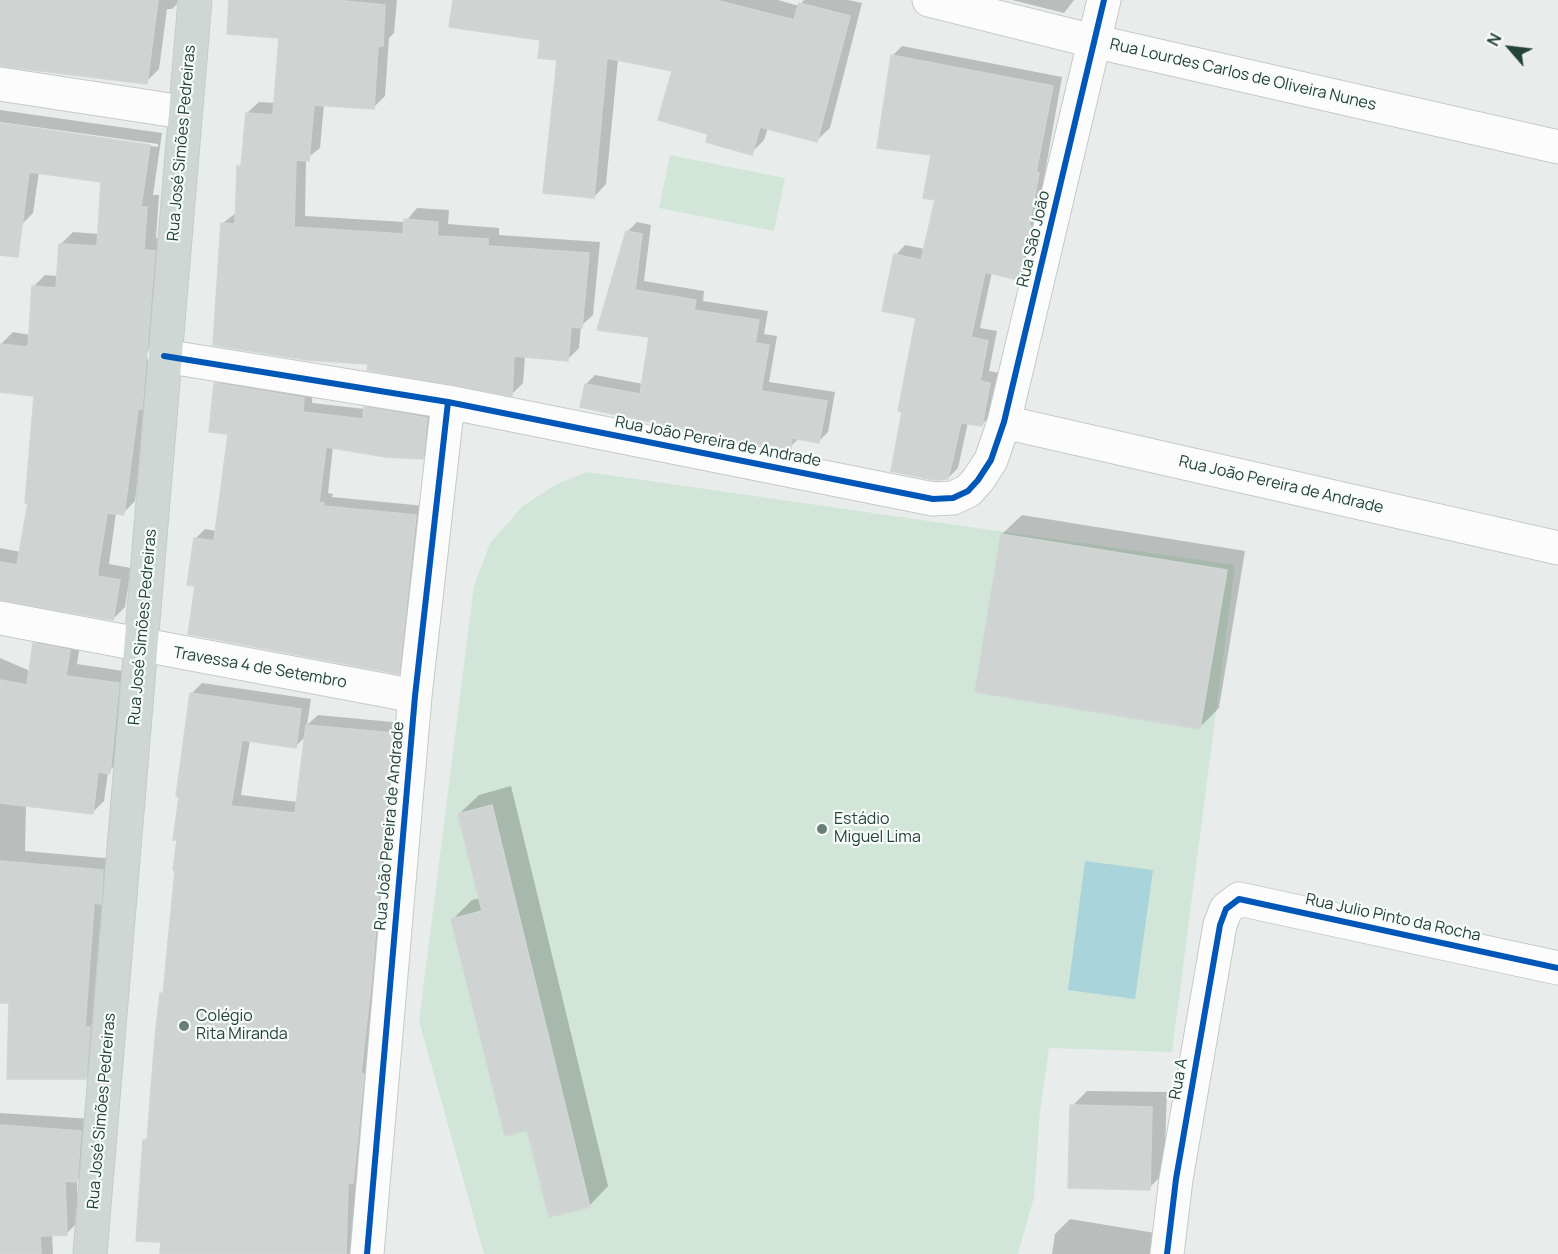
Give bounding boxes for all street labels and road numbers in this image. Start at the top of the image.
street label: Rua Lourdes Carlos de Oliveira Nunes [1108,35,1378,115]
street label: Rua José Simões Pedreiras [164,44,200,242]
street label: Rua São João [1014,189,1054,289]
street label: Rua João Pereira de Andrade [613,413,823,471]
street label: Rua João Pereira de Andrade [1177,452,1385,518]
street label: Rua José Simões Pedreiras [125,528,161,726]
street label: Travessa 4 de Setembro [172,643,348,693]
street label: Rua João Pereira de Andrade [371,721,409,931]
street label: Rua Julio Pinto da Rocha [1304,890,1482,946]
street label: Rua José Simões Pedreiras [84,1012,120,1210]
street label: Rua A [1166,1057,1192,1101]

